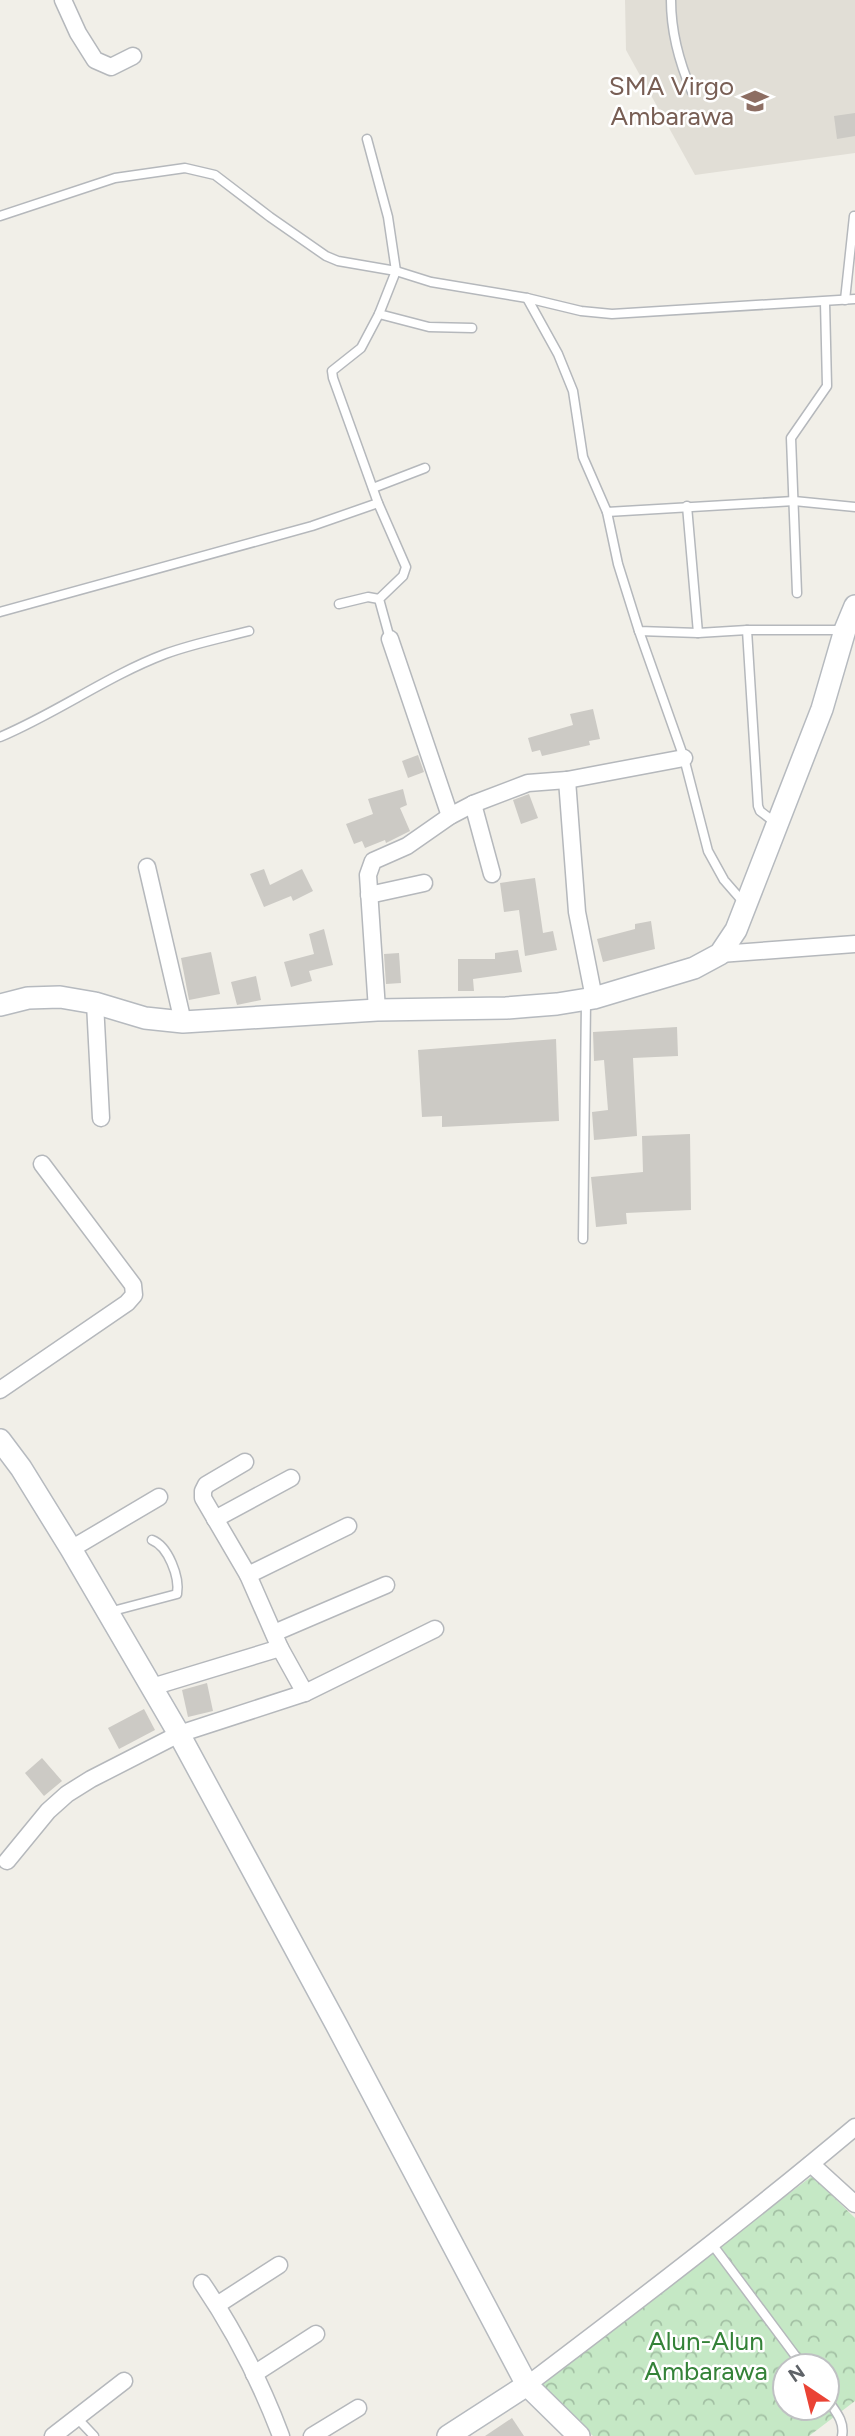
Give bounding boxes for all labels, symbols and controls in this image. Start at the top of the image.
place label: SMA Virgo Ambarawa [609,70,734,132]
school or university icon: SMA Virgo Ambarawa [740,86,770,116]
park label: Alun-Alun Ambarawa [644,2325,768,2387]
north arrow [771,2352,841,2422]
text: N [784,2360,809,2387]

